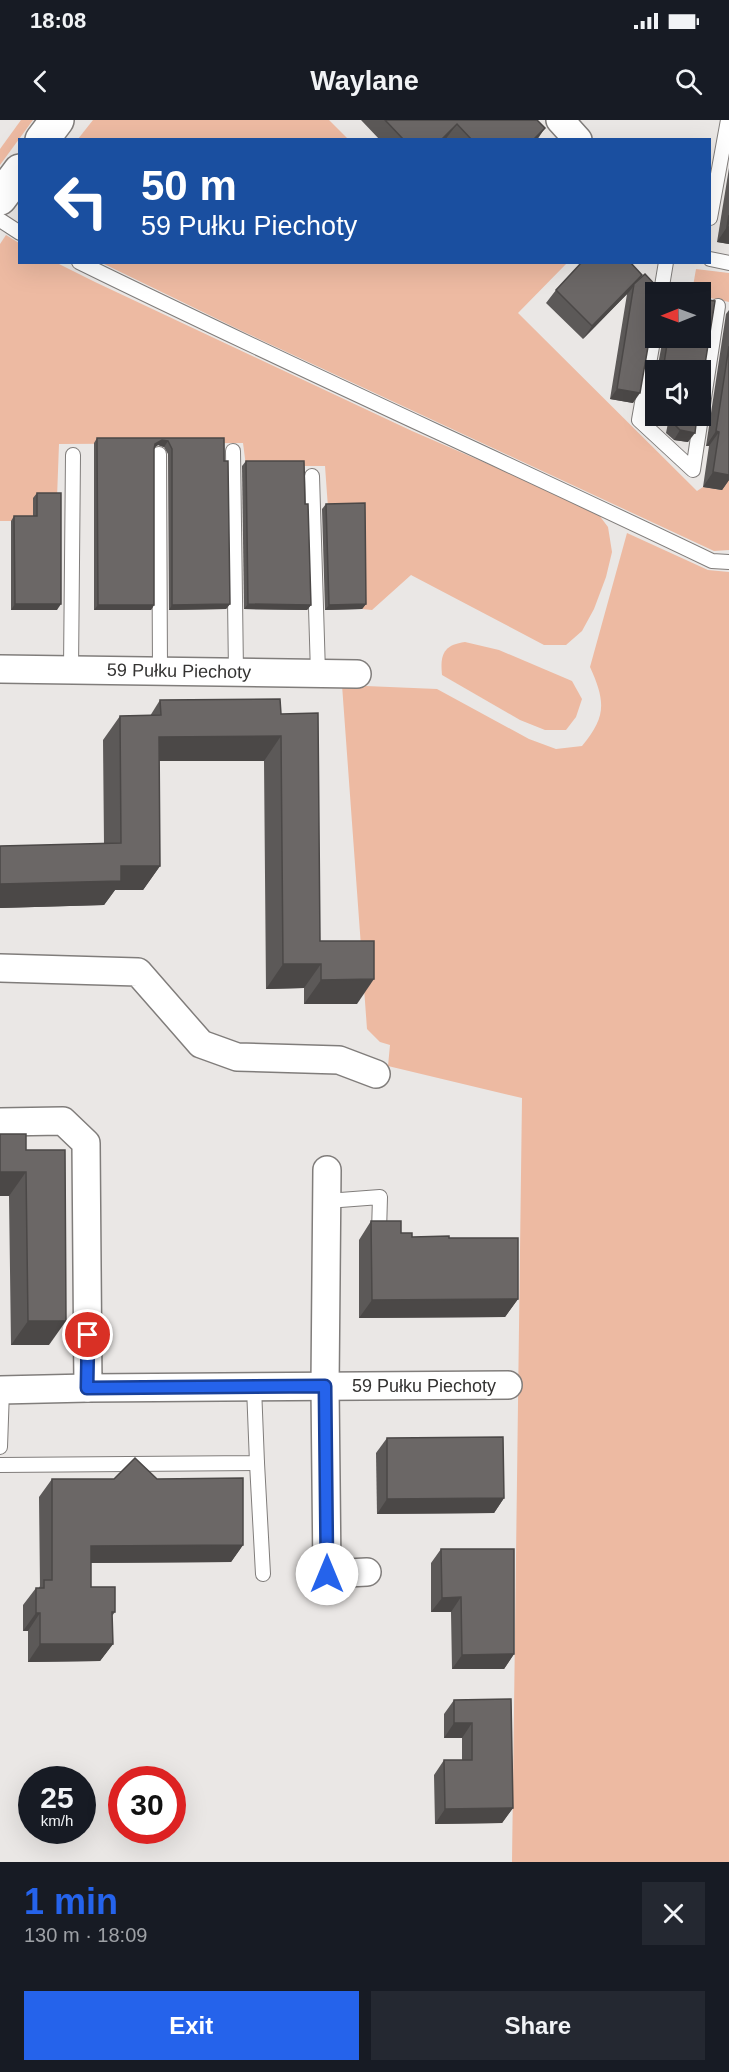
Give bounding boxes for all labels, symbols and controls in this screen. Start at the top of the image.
text: 18:08 [30,8,86,33]
icon: back [24,65,57,98]
icon: search [672,65,705,98]
text: Waylane [310,66,419,96]
icon: left [42,162,120,240]
text: 50 m [141,162,237,209]
text: 59 Pułku Piechoty [141,211,357,241]
north arrow [645,282,711,348]
map controls [645,282,711,426]
button: sound [645,360,711,426]
street label: 59 Pułku Piechoty [107,660,251,682]
pin [62,1309,113,1360]
icon: arrive [71,1318,104,1351]
street label: 59 Pułku Piechoty [352,1376,496,1396]
position arrow [295,1542,359,1606]
speed limit sign: 30 [108,1766,186,1844]
text: 25 [40,1781,74,1814]
text: km/h [41,1812,73,1829]
text: 1 min [24,1881,118,1922]
button: close [642,1882,705,1945]
text: 130 m · 18:09 [24,1924,147,1946]
button: Exit [24,1991,359,2060]
button: Share [371,1991,705,2060]

